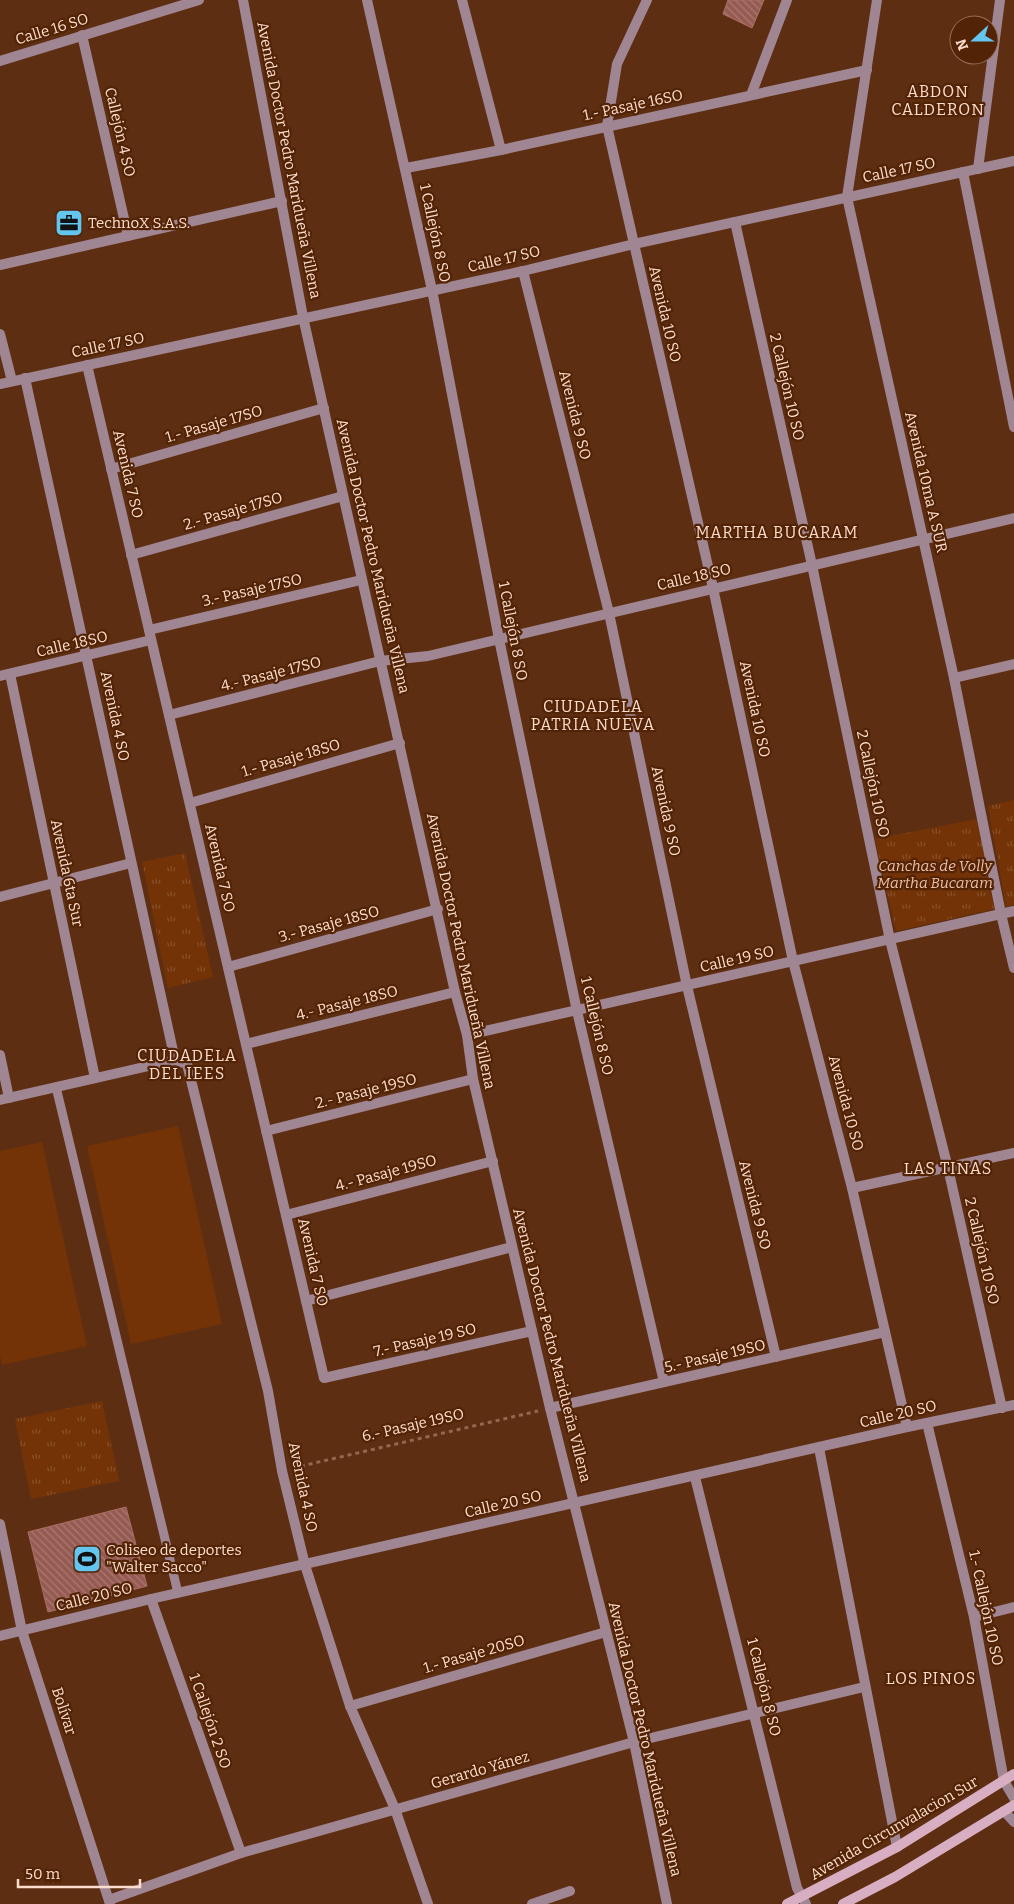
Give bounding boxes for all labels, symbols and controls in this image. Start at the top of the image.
street label: Calle 16 SO [13,9,91,49]
north arrow [949,15,999,65]
street label: Avenida Doctor Pedro Maridueña Villena [253,20,325,300]
text: N [952,36,972,53]
district label: ABDON CALDERON [891,82,985,119]
street label: Callejón 4 SO [101,85,139,179]
street label: 1.- Pasaje 16SO [581,86,685,124]
street label: Calle 17 SO [861,153,937,187]
street label: 1 Callejón 8 SO [416,182,454,284]
office icon: TechnoX S.A.S. [54,208,84,238]
place label: TechnoX S.A.S. [88,214,190,232]
street label: Calle 17 SO [466,242,542,276]
street label: Avenida 10 SO [645,264,685,364]
street label: Calle 17 SO [70,328,146,362]
street label: 2 Callejón 10 SO [766,332,808,442]
street label: Avenida 9 SO [555,368,595,462]
street label: 1.- Pasaje 17SO [163,402,265,446]
street label: Avenida 10ma A SUR [901,410,951,555]
street label: Avenida Doctor Pedro Maridueña Villena [333,417,413,695]
street label: Avenida 7 SO [109,428,147,520]
street label: 2.- Pasaje 17SO [181,488,285,534]
district label: MARTHA BUCARAM [696,523,858,542]
street label: Calle 18 SO [655,560,733,594]
street label: 3.- Pasaje 17SO [200,570,304,610]
street label: 1 Callejón 8 SO [495,580,531,682]
street label: Calle 18SO [35,627,109,661]
street label: 4.- Pasaje 17SO [219,653,323,695]
street label: Avenida 10 SO [736,659,774,759]
street label: Avenida 4 SO [97,669,133,763]
district label: CIUDADELA PATRIA NUEVA [531,697,655,734]
street label: 2 Callejón 10 SO [853,729,893,839]
street label: 1.- Pasaje 18SO [240,735,342,781]
street label: Avenida 9 SO [648,764,684,858]
street label: Avenida Doctor Pedro Maridueña Villena [423,811,499,1091]
street label: Avenida 6ta Sur [47,818,87,929]
street label: Avenida 7 SO [201,822,239,914]
park label: Canchas de Volly Martha Bucaram [877,857,993,892]
street label: 3.- Pasaje 18SO [277,902,381,946]
street label: Calle 19 SO [698,942,776,976]
street label: 1 Callejón 8 SO [577,975,617,1077]
street label: 4.- Pasaje 18SO [294,982,400,1024]
district label: CIUDADELA DEL IEES [137,1046,237,1083]
street label: Avenida 10 SO [825,1053,867,1153]
street label: 2.- Pasaje 19SO [314,1070,418,1112]
street label: 4.- Pasaje 19SO [333,1151,439,1195]
street label: Avenida 9 SO [735,1158,775,1252]
district label: LAS TINAS [904,1159,992,1178]
street label: 2 Callejón 10 SO [961,1196,1003,1306]
street label: Avenida Doctor Pedro Maridueña Villena [509,1206,595,1484]
street label: Avenida 7 SO [294,1216,332,1308]
street label: 7.- Pasaje 19 SO [372,1319,478,1361]
street label: 5.- Pasaje 19SO [663,1336,767,1376]
street label: Calle 20 SO [858,1396,938,1432]
street label: 6.- Pasaje 19SO [360,1404,466,1446]
street label: Avenida 4 SO [285,1440,321,1534]
street label: Calle 20 SO [463,1486,543,1522]
place label: Coliseo de deportes "Walter Sacco" [106,1541,242,1576]
sports icon: Coliseo de deportes "Walter Sacco" [72,1544,102,1574]
street label: 1.- Callejón 10 SO [965,1549,1007,1667]
street label: Calle 20 SO [54,1579,134,1615]
street label: Avenida Doctor Pedro Maridueña Villena [605,1600,685,1878]
street label: 1.- Pasaje 20SO [421,1631,527,1677]
street label: 1 Callejón 8 SO [743,1636,785,1738]
district label: LOS PINOS [886,1669,976,1688]
street label: 1 Callejón 2 SO [185,1671,235,1771]
street label: Bolívar [48,1685,80,1737]
street label: Gerardo Yánez [429,1747,531,1793]
street label: Avenida Circunvalacion Sur [807,1772,982,1884]
scale bar [18,1856,140,1888]
text: 50 m [25,1865,61,1883]

